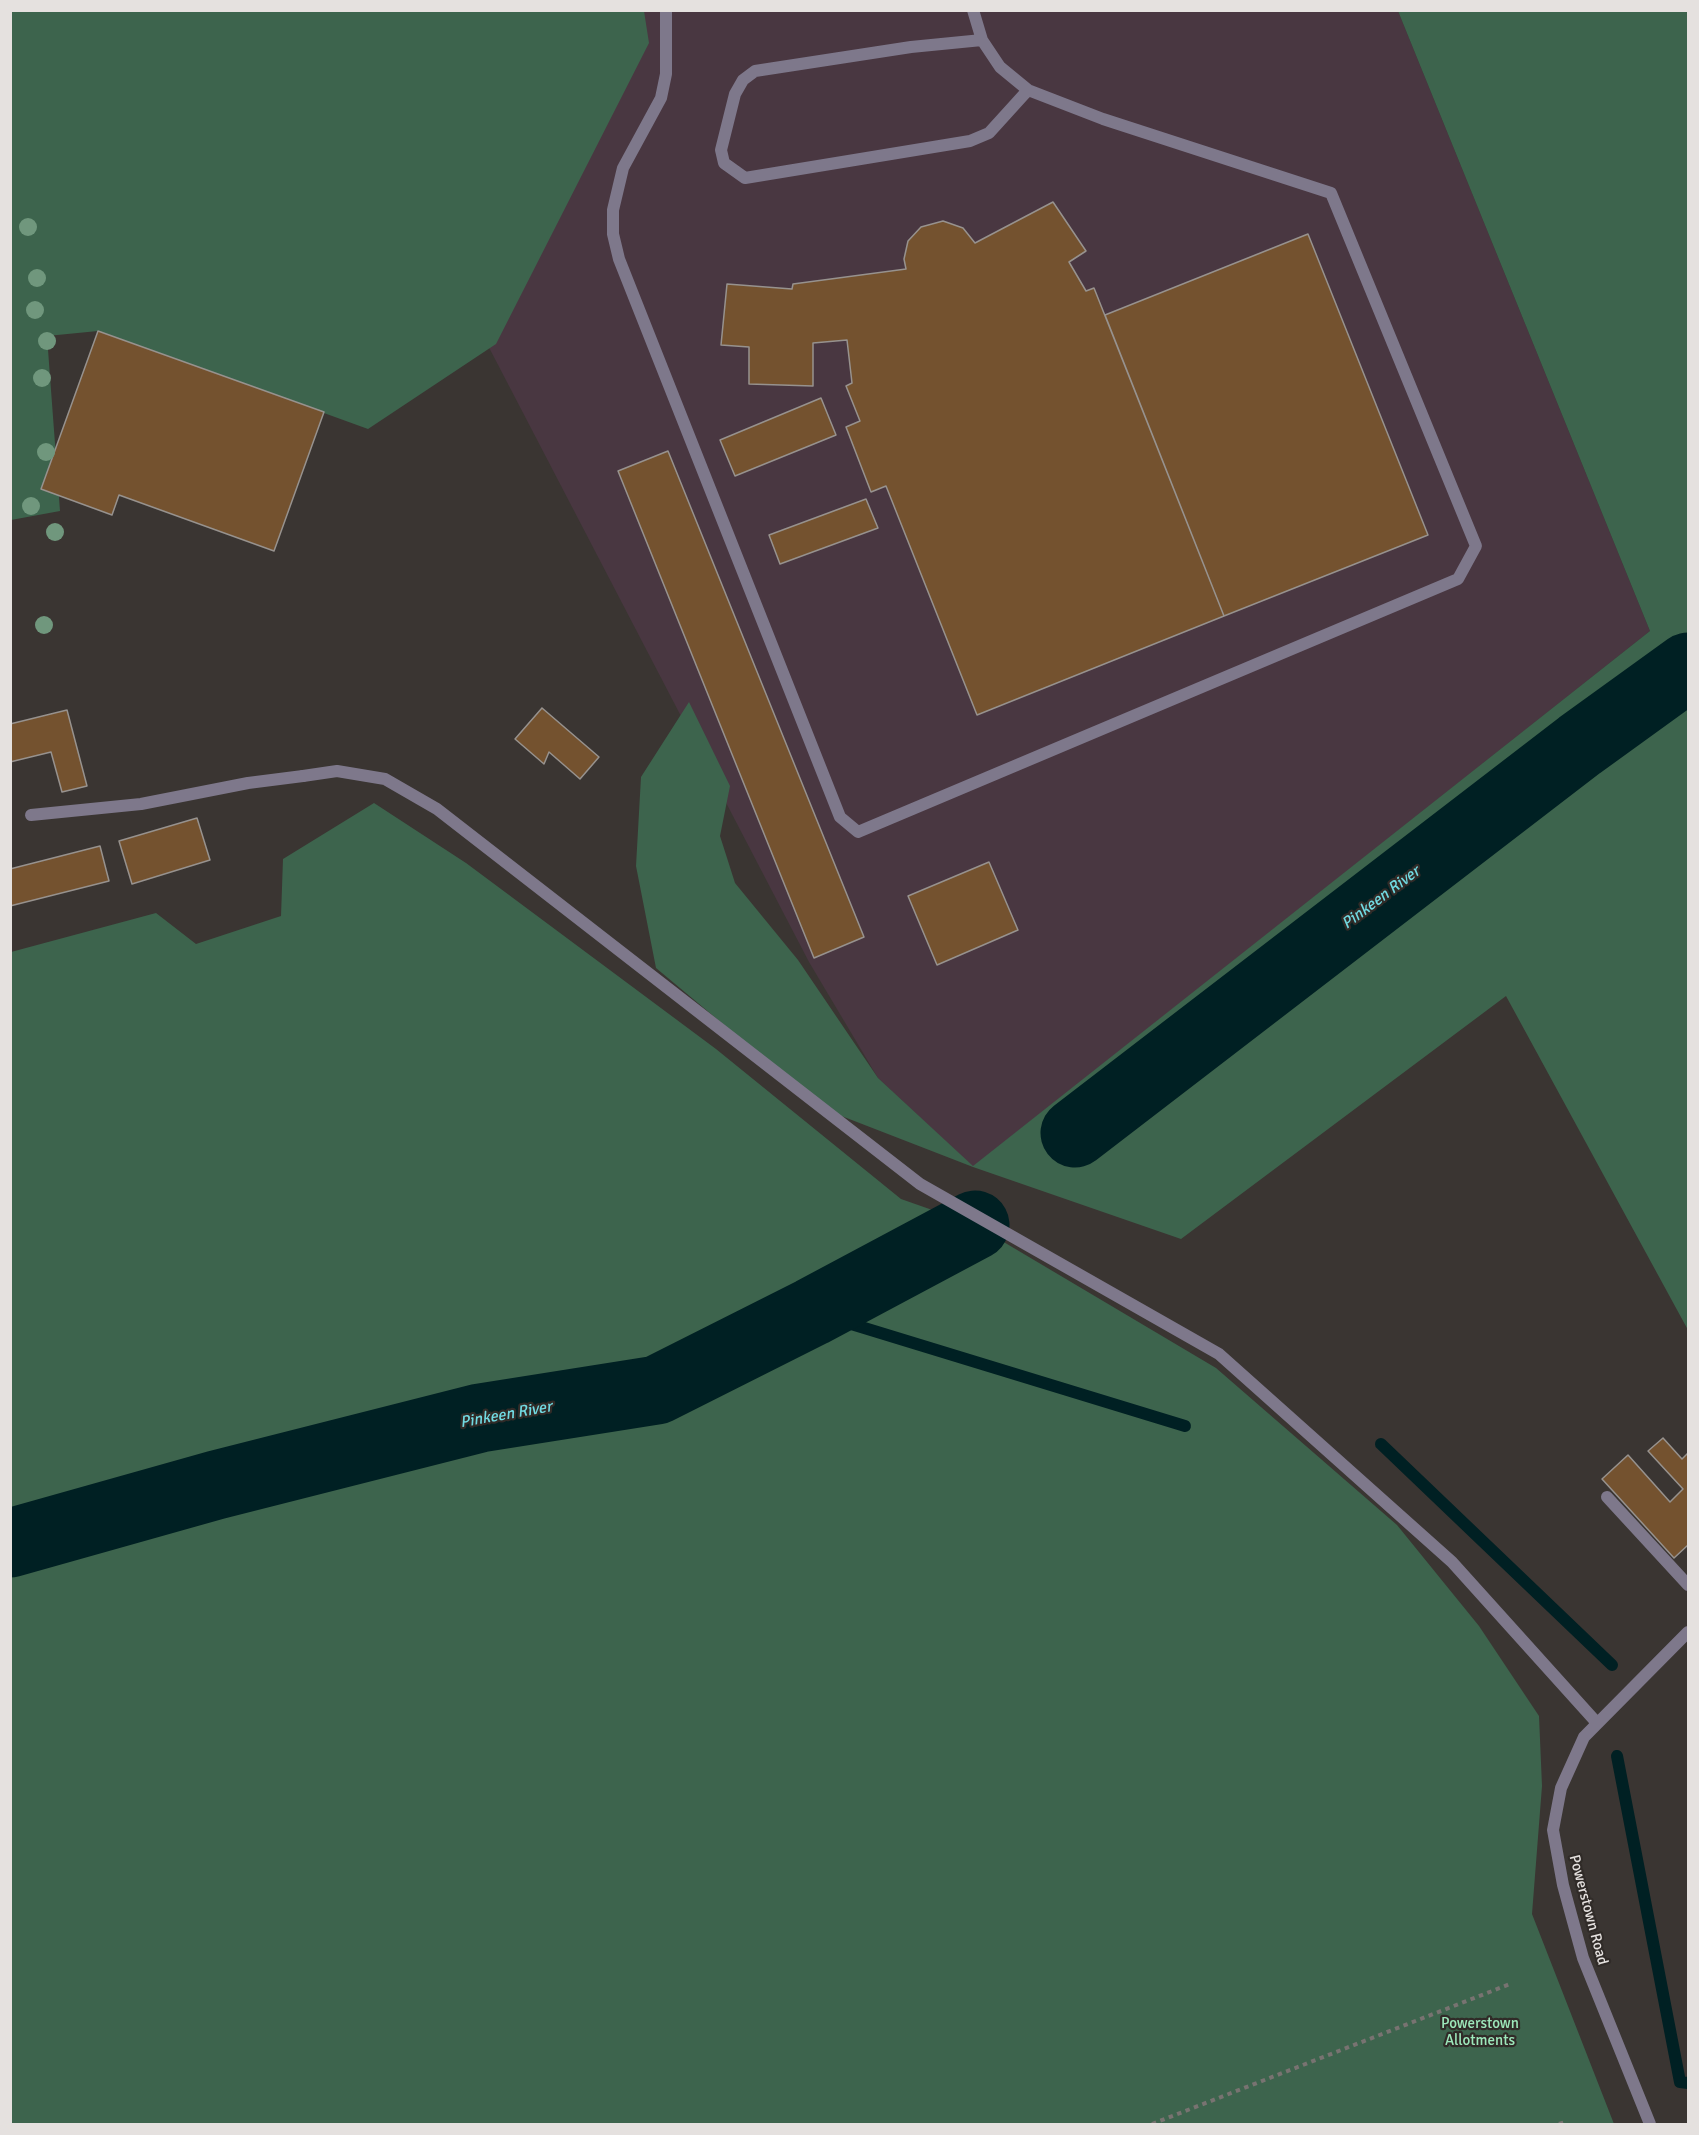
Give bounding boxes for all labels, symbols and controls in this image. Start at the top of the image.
water label: Pinkeen River [1338,862,1424,934]
water label: Pinkeen River [459,1397,553,1433]
street label: Powerstown Road [1565,1853,1611,1967]
park label: Powerstown Allotments [1441,2015,1519,2050]

